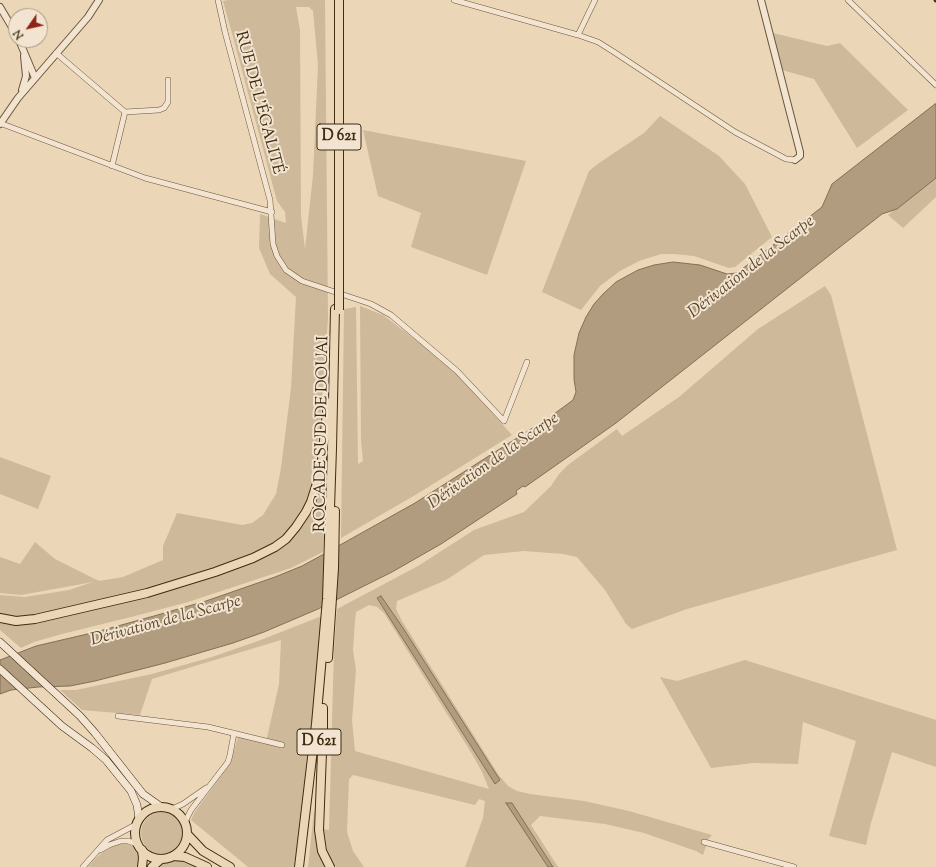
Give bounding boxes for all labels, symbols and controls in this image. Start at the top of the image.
north arrow [8,8,48,48]
text: N [10,26,28,42]
street label: RUE DE L'ÉGALITÉ [230,29,286,177]
road number: D 621 [317,124,361,150]
water label: Dérivation de la Scarpe [685,212,819,324]
street label: ROCADE SUD DE DOUAI [312,336,334,532]
water label: Dérivation de la Scarpe [425,409,563,515]
water label: Dérivation de la Scarpe [89,592,243,652]
road number: D 621 [297,729,341,755]

